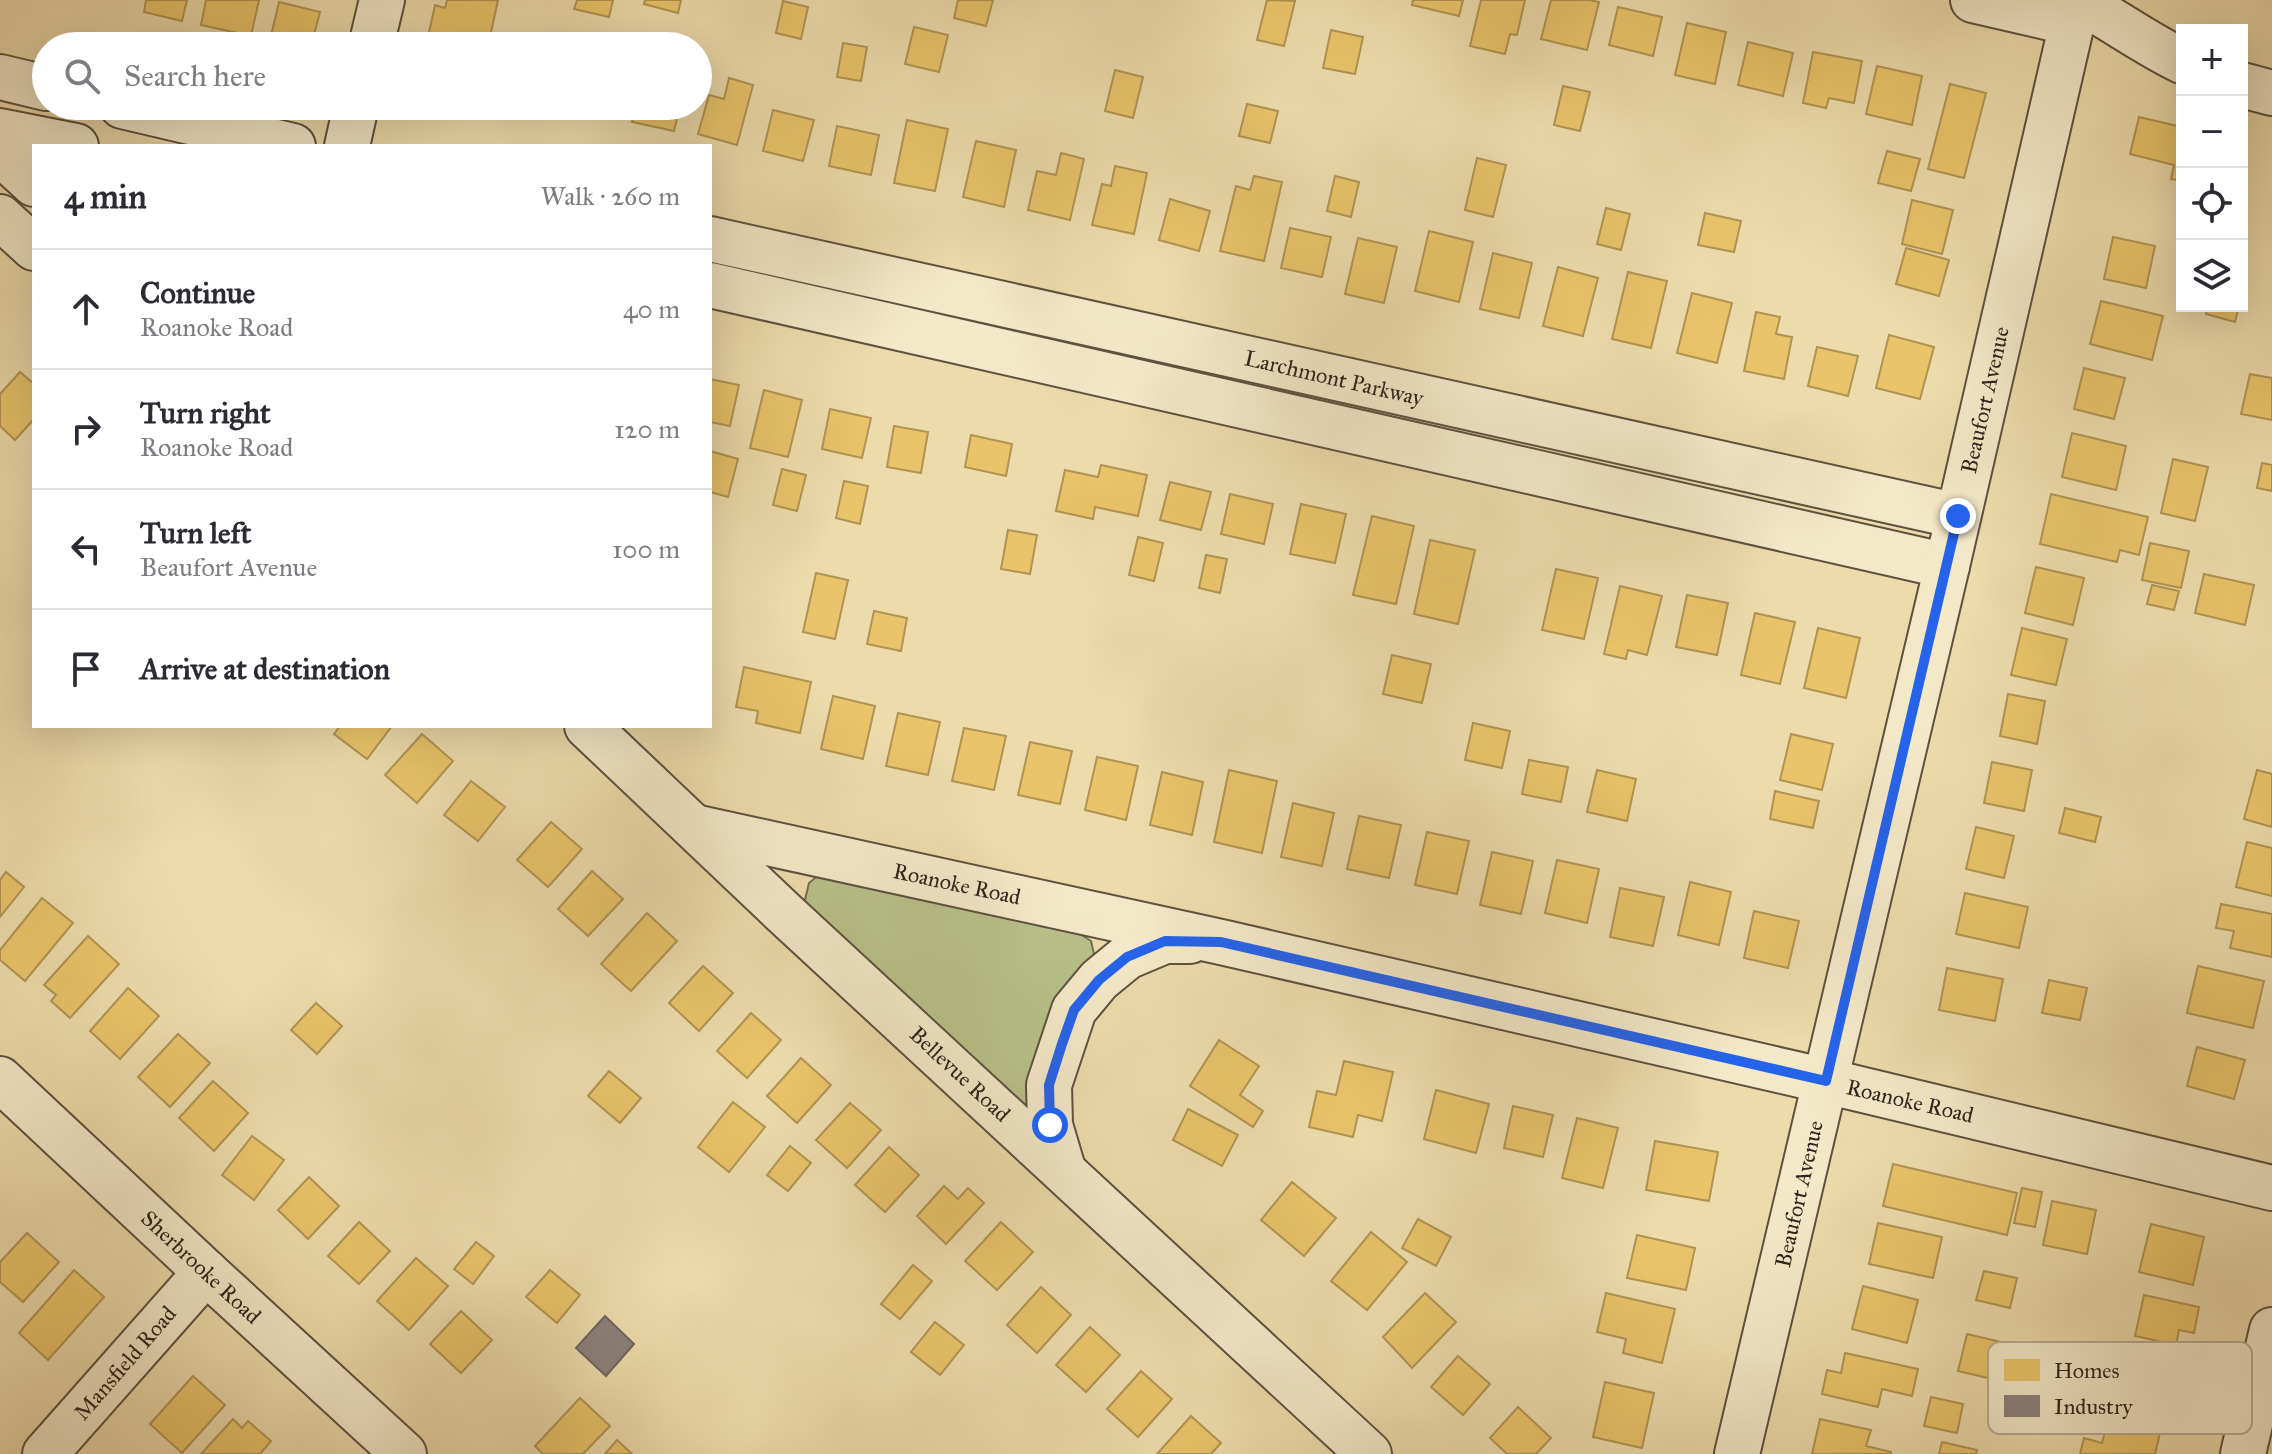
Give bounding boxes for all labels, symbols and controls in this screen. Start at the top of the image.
map controls [2176,24,2248,312]
button: + [2176,24,2248,96]
search box [32,32,712,120]
icon: search [60,54,104,98]
text: Search here [124,58,266,94]
button: − [2176,96,2248,168]
button: locate [2176,168,2248,240]
text: 4 min [64,176,147,217]
text: Walk · 260 m [541,180,680,212]
button: layers [2176,240,2248,312]
text: Continue [140,275,255,311]
icon: ahead [64,287,108,331]
text: 40 m [623,293,680,325]
text: Roanoke Road [140,311,293,343]
street label: Beaufort Avenue [1955,324,2015,476]
street label: Larchmont Parkway [1242,344,1427,412]
text: Turn right [140,395,271,431]
icon: right [64,407,108,451]
text: 120 m [614,413,680,445]
text: Roanoke Road [140,431,293,463]
route end [1940,498,1976,534]
text: Turn left [140,515,251,551]
icon: left [64,527,108,571]
text: 100 m [612,533,680,565]
text: Beaufort Avenue [140,551,317,583]
icon: arrive [64,647,108,691]
text: Arrive at destination [140,651,390,687]
street label: Roanoke Road [891,857,1023,911]
street label: Bellevue Road [904,1021,1016,1127]
street label: Roanoke Road [1844,1073,1976,1129]
route start [1032,1107,1068,1143]
street label: Beaufort Avenue [1769,1118,1829,1270]
street label: Sherbrooke Road [135,1205,267,1329]
street label: Mansfield Road [68,1300,182,1426]
legend [1988,1342,2252,1434]
text: Homes [2054,1357,2120,1384]
text: Industry [2054,1393,2133,1420]

